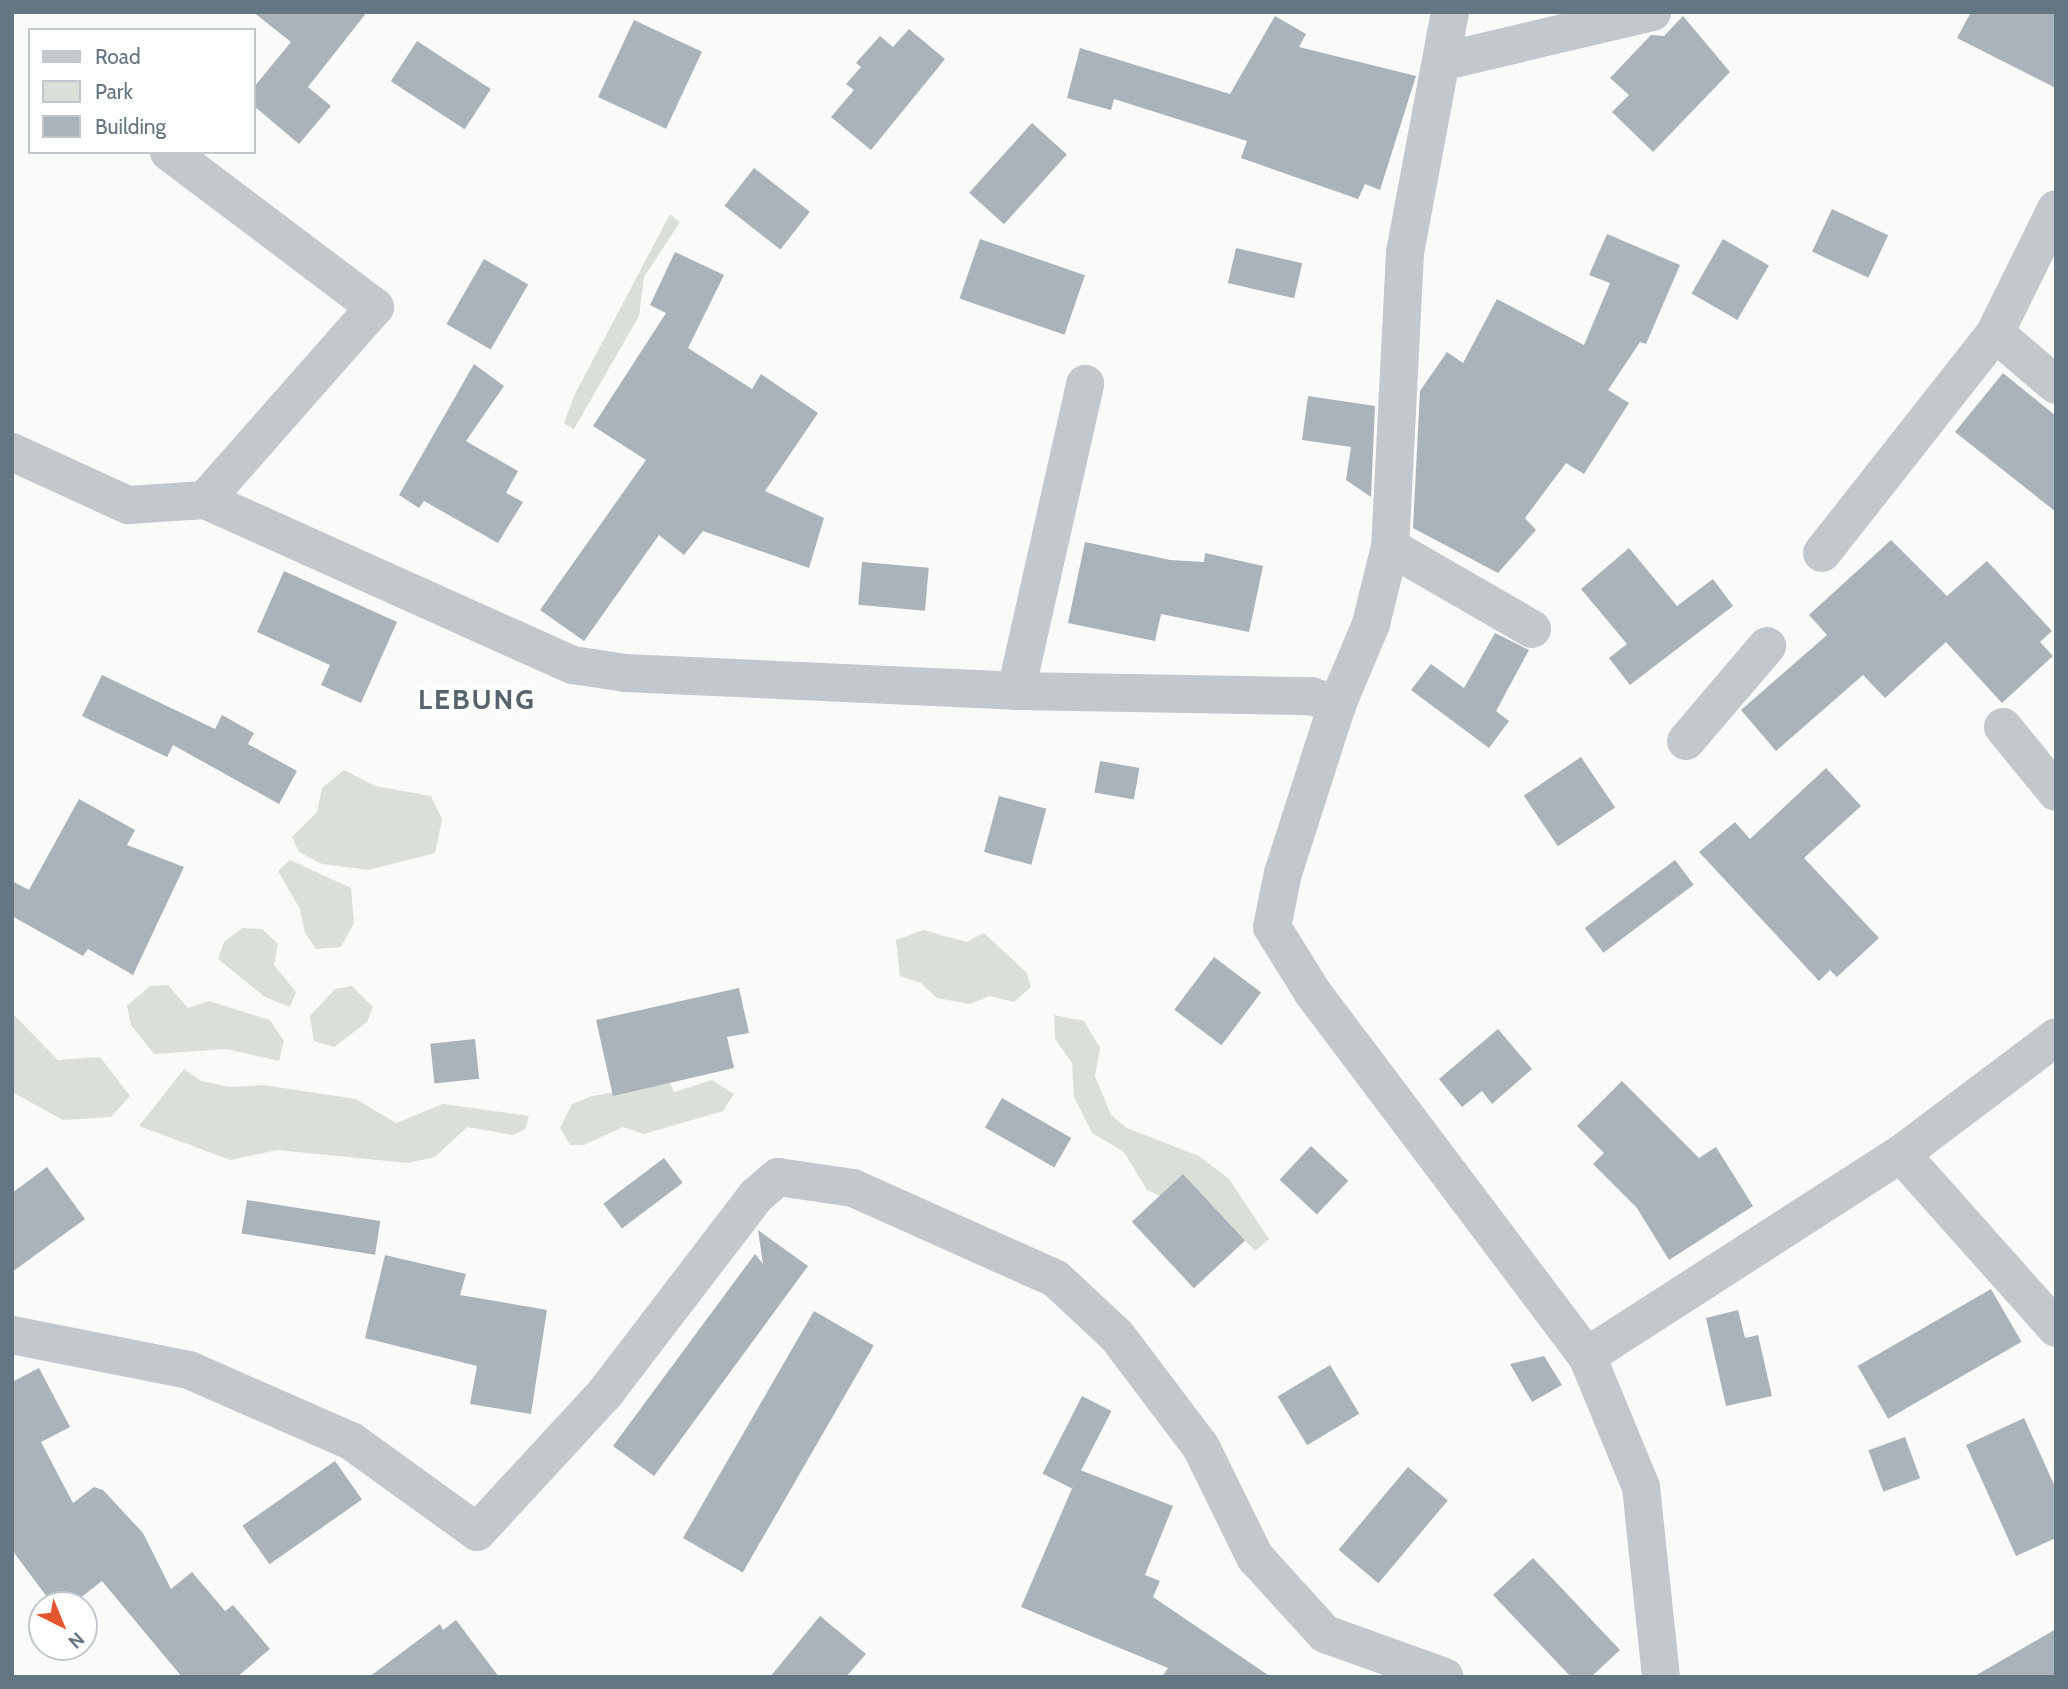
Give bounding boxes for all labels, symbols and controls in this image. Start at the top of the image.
legend [28,28,256,154]
text: Road [95,44,141,69]
text: Park [95,79,133,104]
text: Building [95,114,166,139]
district label: LEBUNG [419,682,535,716]
north arrow [28,1591,98,1661]
text: N [64,1627,89,1653]

